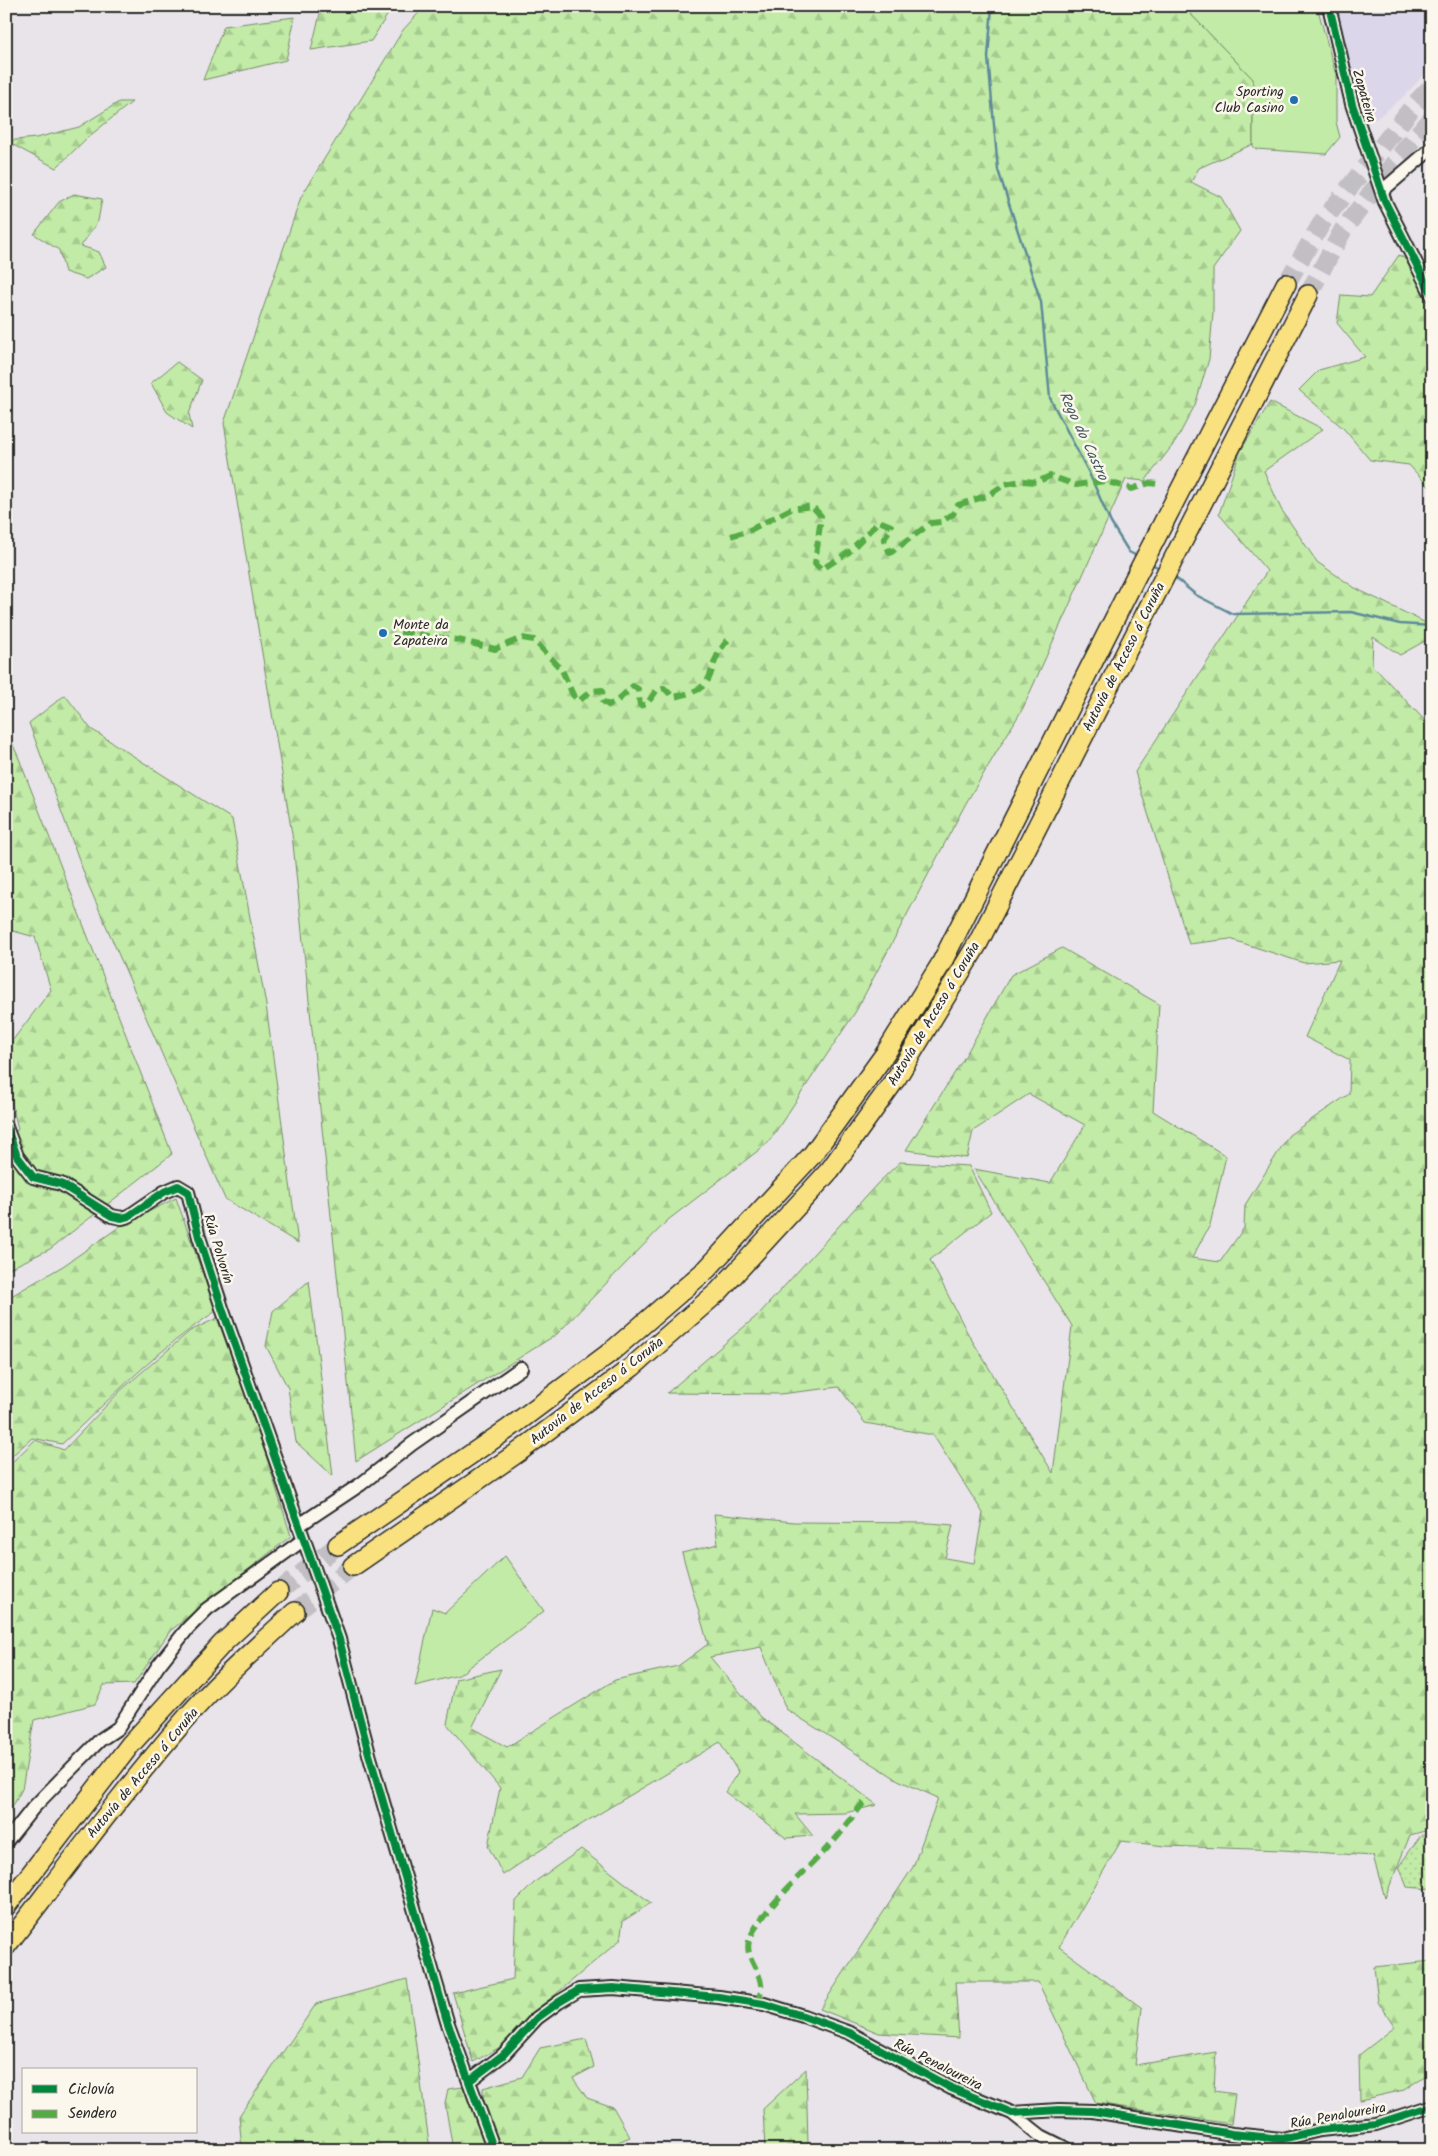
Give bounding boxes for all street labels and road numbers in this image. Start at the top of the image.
street label: Zapateira [1346,67,1382,125]
street label: Autovía de Acceso á Coruña [1077,579,1171,735]
street label: Autovía de Acceso á Coruña [882,938,986,1090]
street label: Rúa Polvorín [197,1211,239,1287]
street label: Autovía de Acceso á Coruña [525,1332,669,1450]
street label: Autovía de Acceso á Coruña [82,1703,204,1843]
street label: Rúa Penaloureira [890,2033,986,2097]
street label: Rúa Penaloureira [1288,2097,1388,2135]

